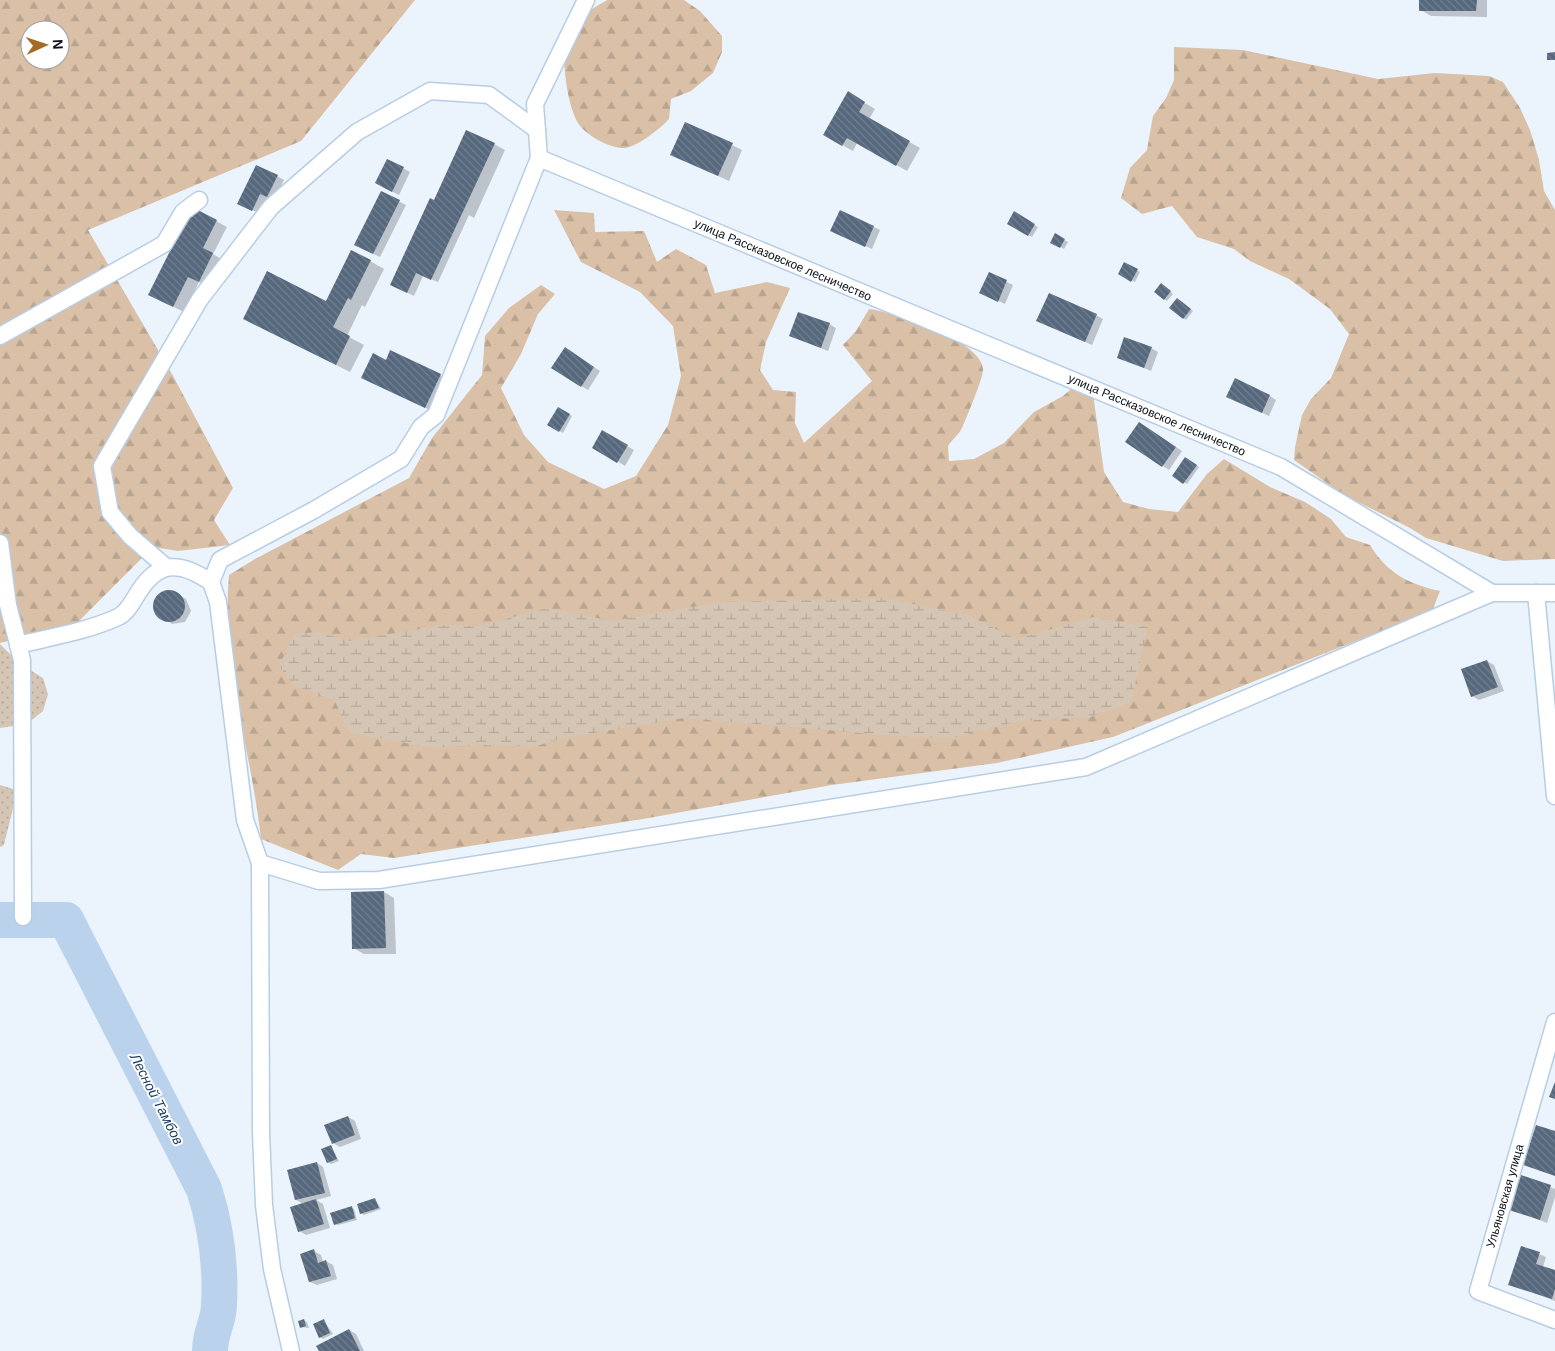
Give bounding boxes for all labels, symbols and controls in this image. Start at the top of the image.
north arrow [20,20,70,70]
text: N [50,39,66,50]
street label: улица Рассказовское лесничество [692,216,874,304]
street label: улица Рассказовское лесничество [1066,371,1248,459]
water label: Лесной Тамбов [127,1050,187,1147]
street label: Ульяновская улица [1484,1142,1527,1249]

